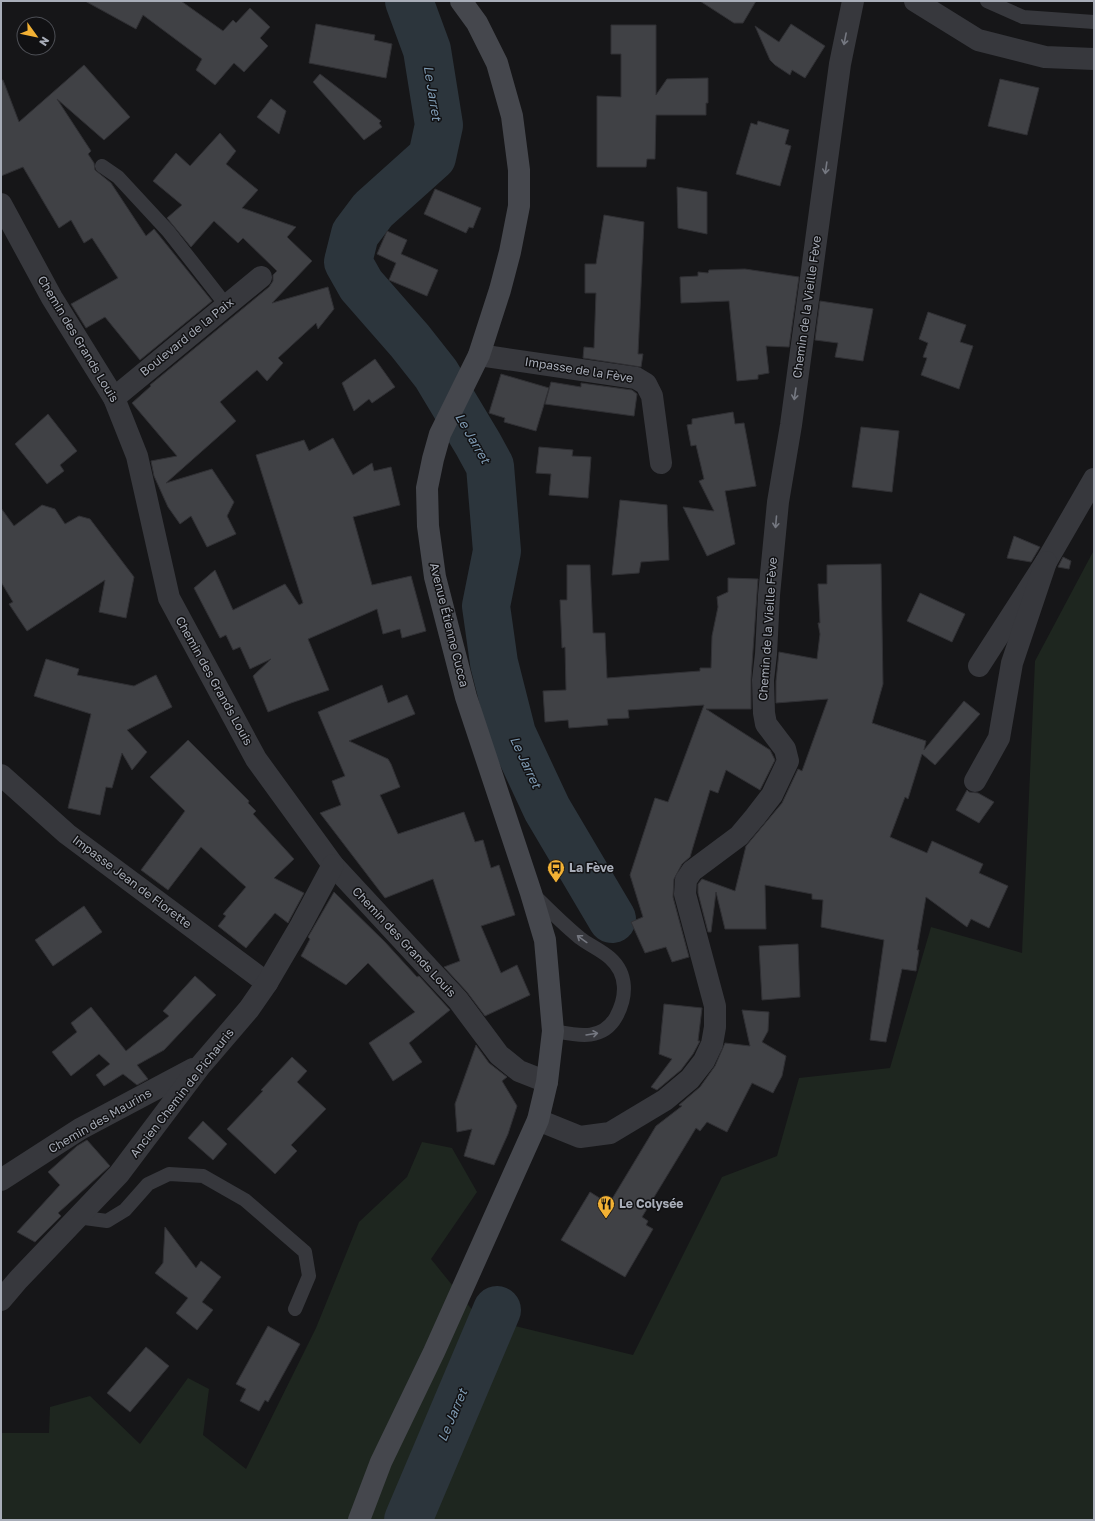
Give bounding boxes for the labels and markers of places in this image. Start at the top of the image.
bus stop icon: La Fève [546,858,566,883]
place label: La Fève [569,860,614,875]
restaurant icon: Le Colysée [596,1194,616,1219]
place label: Le Colysée [619,1196,683,1211]

